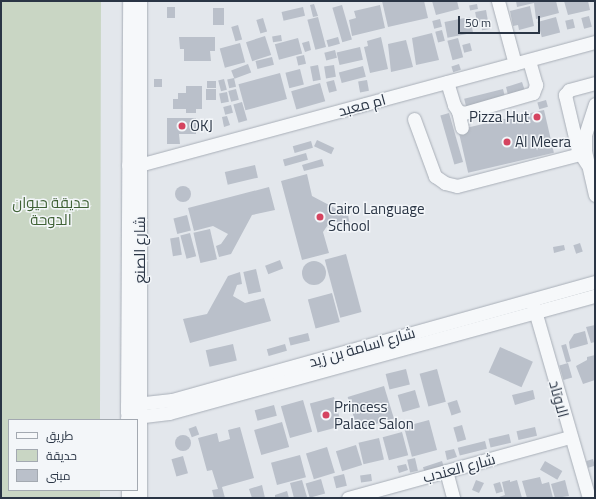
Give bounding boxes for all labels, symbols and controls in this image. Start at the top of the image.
scale bar [460,8,542,34]
text: 50 m [465,13,491,32]
street label: ام معبد [336,90,388,120]
place label: Pizza Hut [469,108,529,126]
marker: Pizza Hut [532,112,542,122]
place label: OKJ [190,117,213,135]
marker: OKJ [177,121,187,131]
place label: Al Meera [515,133,571,151]
marker: Al Meera [502,137,512,147]
park label: حديقة حيوان الدوحة [12,193,90,228]
place label: Cairo Language School [328,199,424,234]
marker: Cairo Language School [315,212,325,222]
street label: شارع الصنع [131,216,149,284]
street label: شارع اسامة بن زيد [307,323,417,371]
street label: الاوتاد [545,379,573,419]
place label: Princess Palace Salon [334,397,414,432]
marker: Princess Palace Salon [321,410,331,420]
legend [8,419,138,491]
text: طريق [46,426,73,445]
text: حديقة [46,446,77,465]
street label: شارع العندب [421,450,497,486]
text: مبنى [46,466,71,485]

